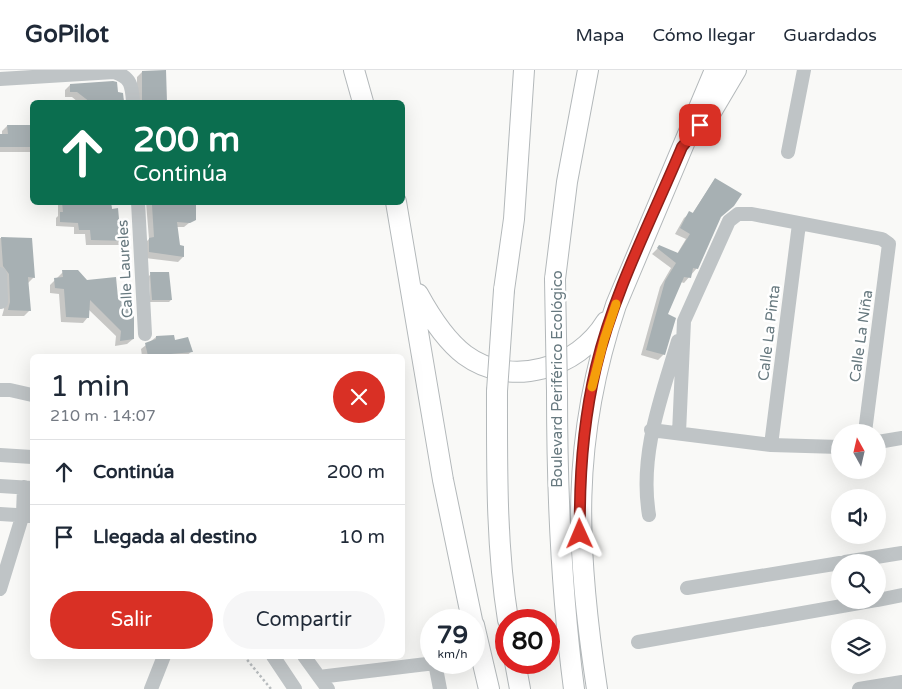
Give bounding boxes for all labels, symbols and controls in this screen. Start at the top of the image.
text: GoPilot [25,20,109,49]
text: Mapa [575,24,624,46]
text: Cómo llegar [652,24,755,46]
text: Guardados [783,24,877,46]
pin [679,104,721,146]
icon: arrive [686,111,714,139]
text: 200 m [133,119,240,161]
icon: ahead [50,120,115,185]
text: Continúa [133,161,227,187]
street label: Calle Laureles [113,219,137,319]
street label: Boulevard Periférico Ecológico [548,270,566,488]
street label: Calle La Pinta [754,284,784,382]
street label: Calle La Niña [846,289,876,383]
text: 1 min [50,368,130,405]
button: close [333,371,385,423]
text: 210 m · 14:07 [50,406,156,426]
north arrow [831,424,886,479]
map controls [831,424,886,674]
icon: ahead [50,458,78,486]
text: Continúa [93,461,175,483]
text: 200 m [327,461,385,483]
button: sound [831,489,886,544]
position arrow [553,507,605,559]
icon: arrive [50,523,78,551]
text: Llegada al destino [93,526,257,548]
text: 10 m [339,526,385,548]
button: search [831,554,886,609]
button: Salir [50,591,213,649]
button: Compartir [223,591,385,649]
speed limit sign: 80 [495,609,560,674]
button: layers [831,619,886,674]
text: 79 [437,620,468,650]
text: km/h [437,647,468,661]

